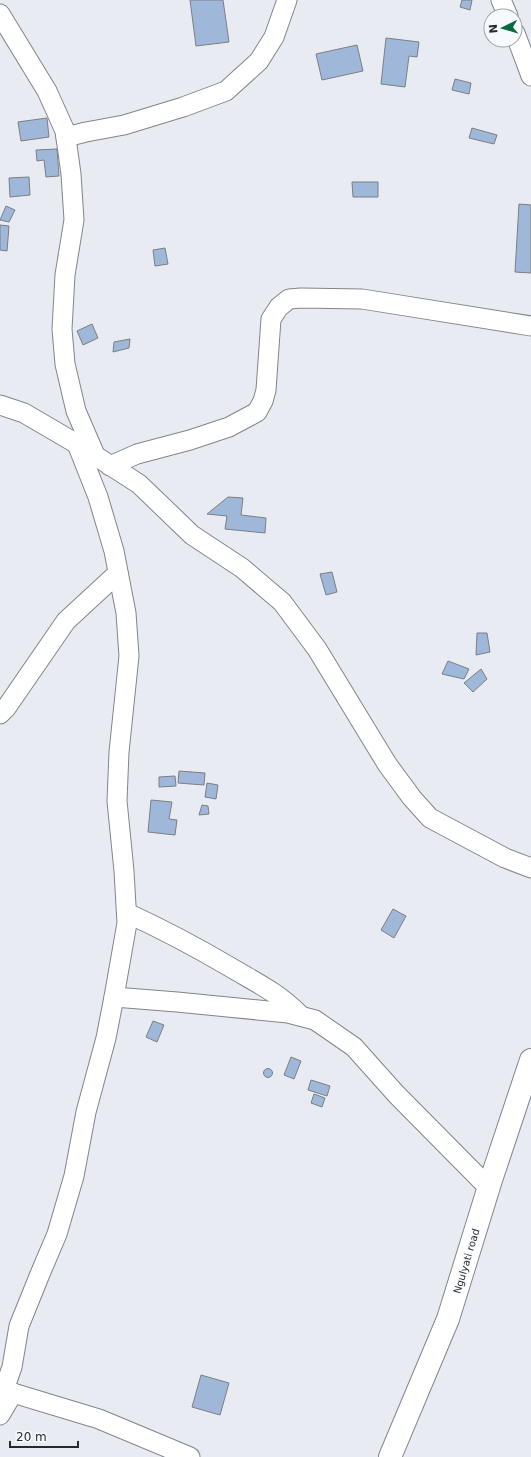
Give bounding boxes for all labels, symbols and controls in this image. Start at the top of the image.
north arrow [483,8,523,48]
text: N [487,24,500,34]
street label: Ngulyati road [451,1227,482,1295]
scale bar [10,1423,78,1449]
text: 20 m [16,1430,47,1444]

